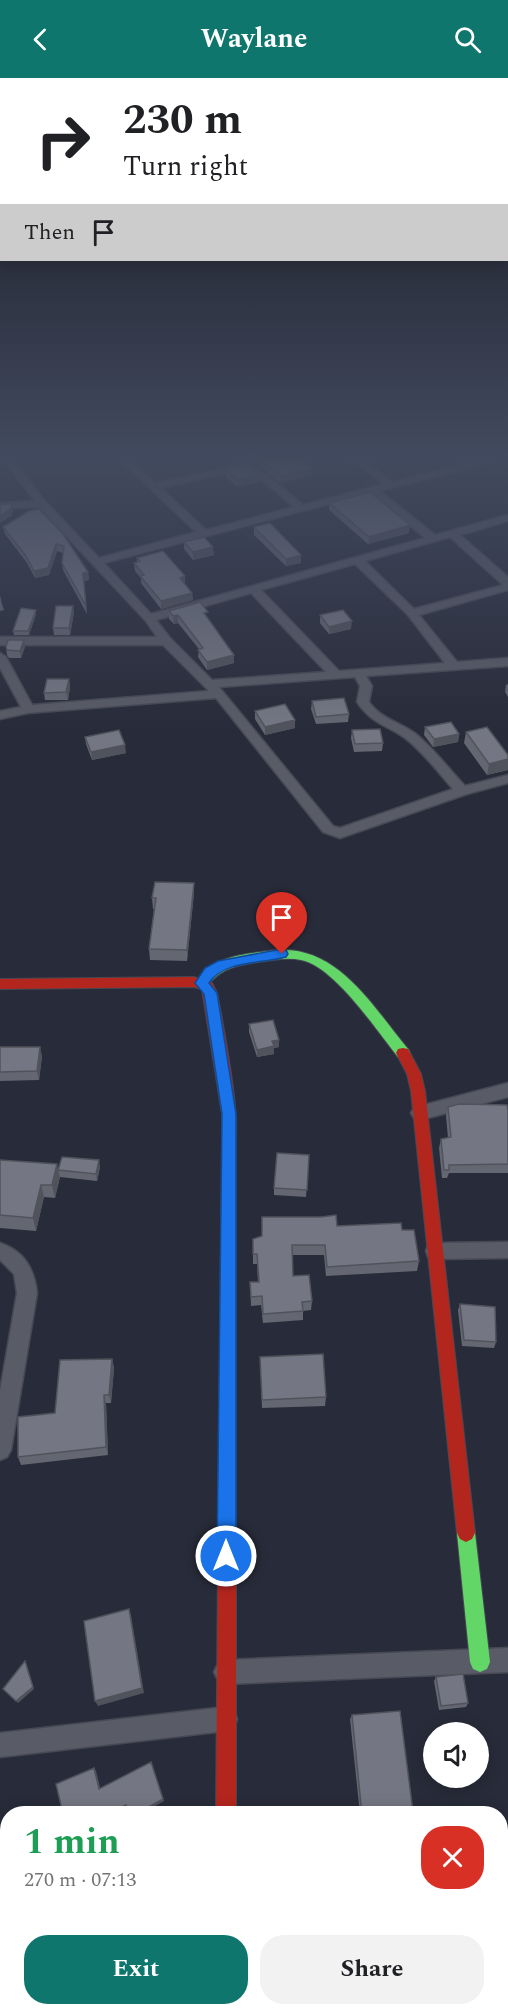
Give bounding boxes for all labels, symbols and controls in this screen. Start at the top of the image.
text: Waylane [201,18,307,60]
icon: back [24,23,57,56]
icon: search [451,23,484,56]
text: 230 m [123,89,242,152]
icon: right [24,102,102,180]
text: Turn right [123,146,248,188]
text: Then [24,216,75,249]
icon: arrive [87,216,120,249]
pin [256,892,307,954]
icon: arrive [265,901,298,934]
position arrow [194,1524,258,1588]
map controls [423,1722,489,1788]
button: sound [423,1722,489,1788]
text: 1 min [24,1815,120,1870]
button: close [421,1826,484,1889]
text: 270 m · 07:13 [24,1865,136,1895]
button: Exit [24,1935,248,2004]
button: Share [260,1935,484,2004]

